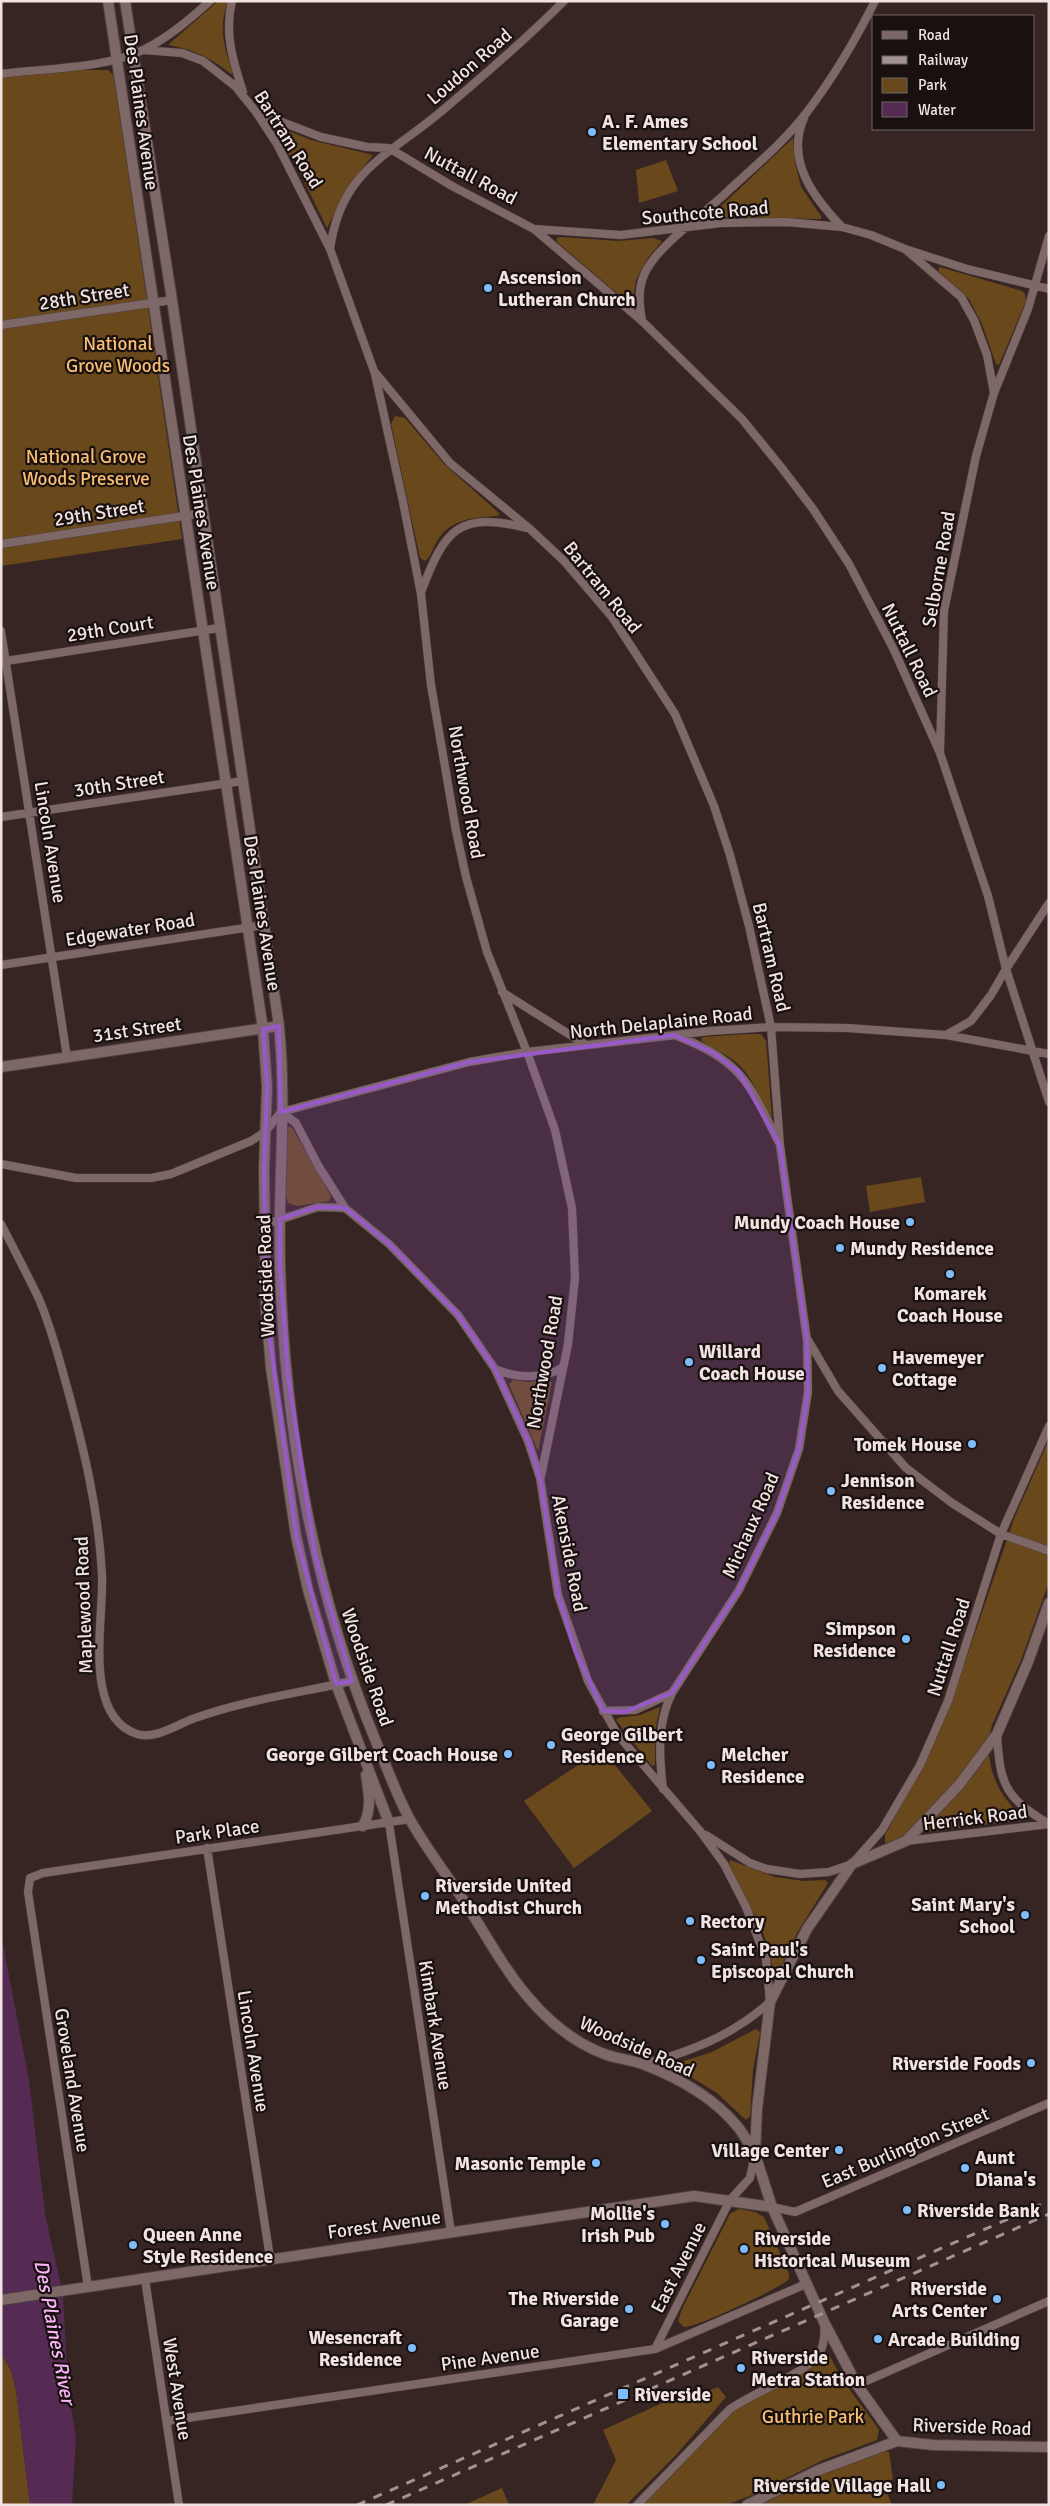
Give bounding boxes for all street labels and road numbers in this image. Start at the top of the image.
street label: Loudon Road [422,23,517,110]
street label: Des Plaines Avenue [118,33,164,192]
street label: Bartram Road [248,86,328,193]
street label: Nuttall Road [420,141,521,210]
street label: Southcote Road [641,195,770,230]
street label: 28th Street [37,278,131,316]
street label: Des Plaines Avenue [177,433,225,592]
street label: 29th Street [52,494,146,532]
street label: Selborne Road [917,509,961,629]
street label: Bartram Road [558,537,647,639]
street label: Nuttall Road [876,599,942,702]
street label: 29th Court [65,610,156,648]
street label: Northwood Road [442,724,490,861]
street label: 30th Street [72,765,166,803]
street label: Lincoln Avenue [29,779,72,905]
street label: Des Plaines Avenue [238,834,286,993]
street label: Bartram Road [747,900,795,1014]
street label: Edgewater Road [64,908,197,952]
street label: North Delaplaine Road [569,1001,754,1045]
street label: 31st Street [91,1012,183,1048]
street label: Woodside Road [252,1214,280,1338]
street label: Northwood Road [521,1294,569,1431]
street label: Michaux Road [717,1469,785,1582]
street label: Akenside Road [546,1493,592,1614]
street label: Maplewood Road [70,1536,98,1674]
street label: Nuttall Road [922,1595,976,1700]
street label: Woodside Road [336,1605,398,1729]
street label: Herrick Road [921,1800,1029,1836]
street label: Park Place [173,1814,261,1850]
street label: Kimbark Avenue [413,1958,457,2092]
street label: Lincoln Avenue [232,1988,275,2114]
street label: Groveland Avenue [49,2006,95,2154]
street label: Woodside Road [575,2011,698,2083]
street label: East Burlington Street [818,2102,993,2194]
street label: Forest Avenue [326,2205,442,2245]
street label: East Avenue [646,2218,712,2317]
street label: West Avenue [157,2336,197,2442]
street label: Pine Avenue [439,2339,541,2377]
street label: Riverside Road [912,2413,1032,2441]

